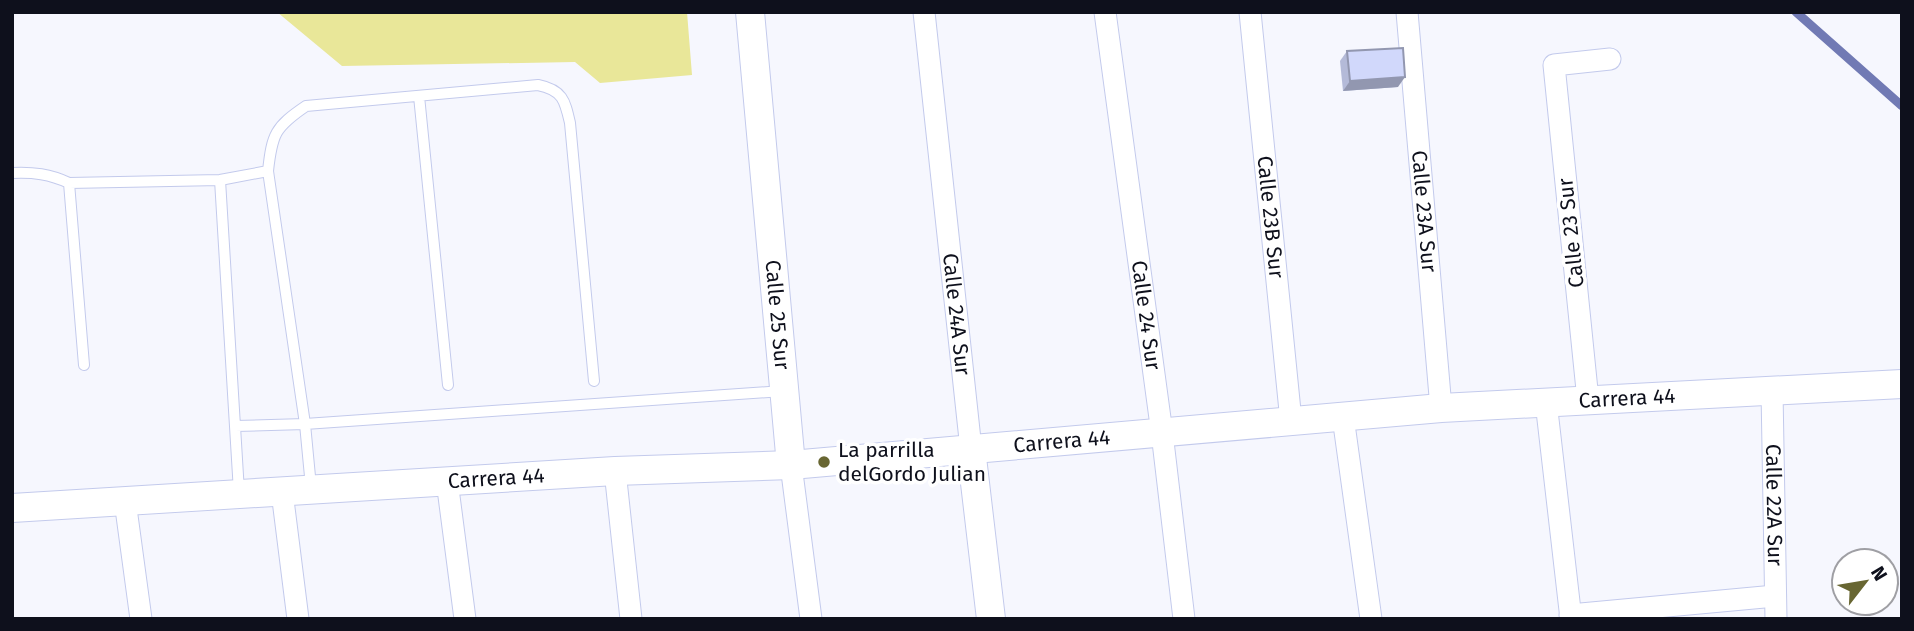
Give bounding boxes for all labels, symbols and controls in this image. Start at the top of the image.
street label: Calle 23A Sur [1406,149,1442,273]
street label: Calle 23B Sur [1251,154,1290,279]
street label: Calle 23 Sur [1552,177,1590,289]
street label: Calle 24A Sur [937,252,976,377]
street label: Calle 25 Sur [759,259,795,371]
street label: Calle 24 Sur [1126,259,1166,372]
street label: Carrera 44 [1578,383,1676,414]
street label: Carrera 44 [1012,424,1111,458]
place label: La parrilla delGordo Julian [838,437,986,487]
street label: Calle 22A Sur [1760,444,1788,566]
marker: La parrilla delGordo Julian [816,454,832,470]
street label: Carrera 44 [447,462,545,494]
north arrow [1830,547,1900,617]
text: N [1866,562,1892,585]

